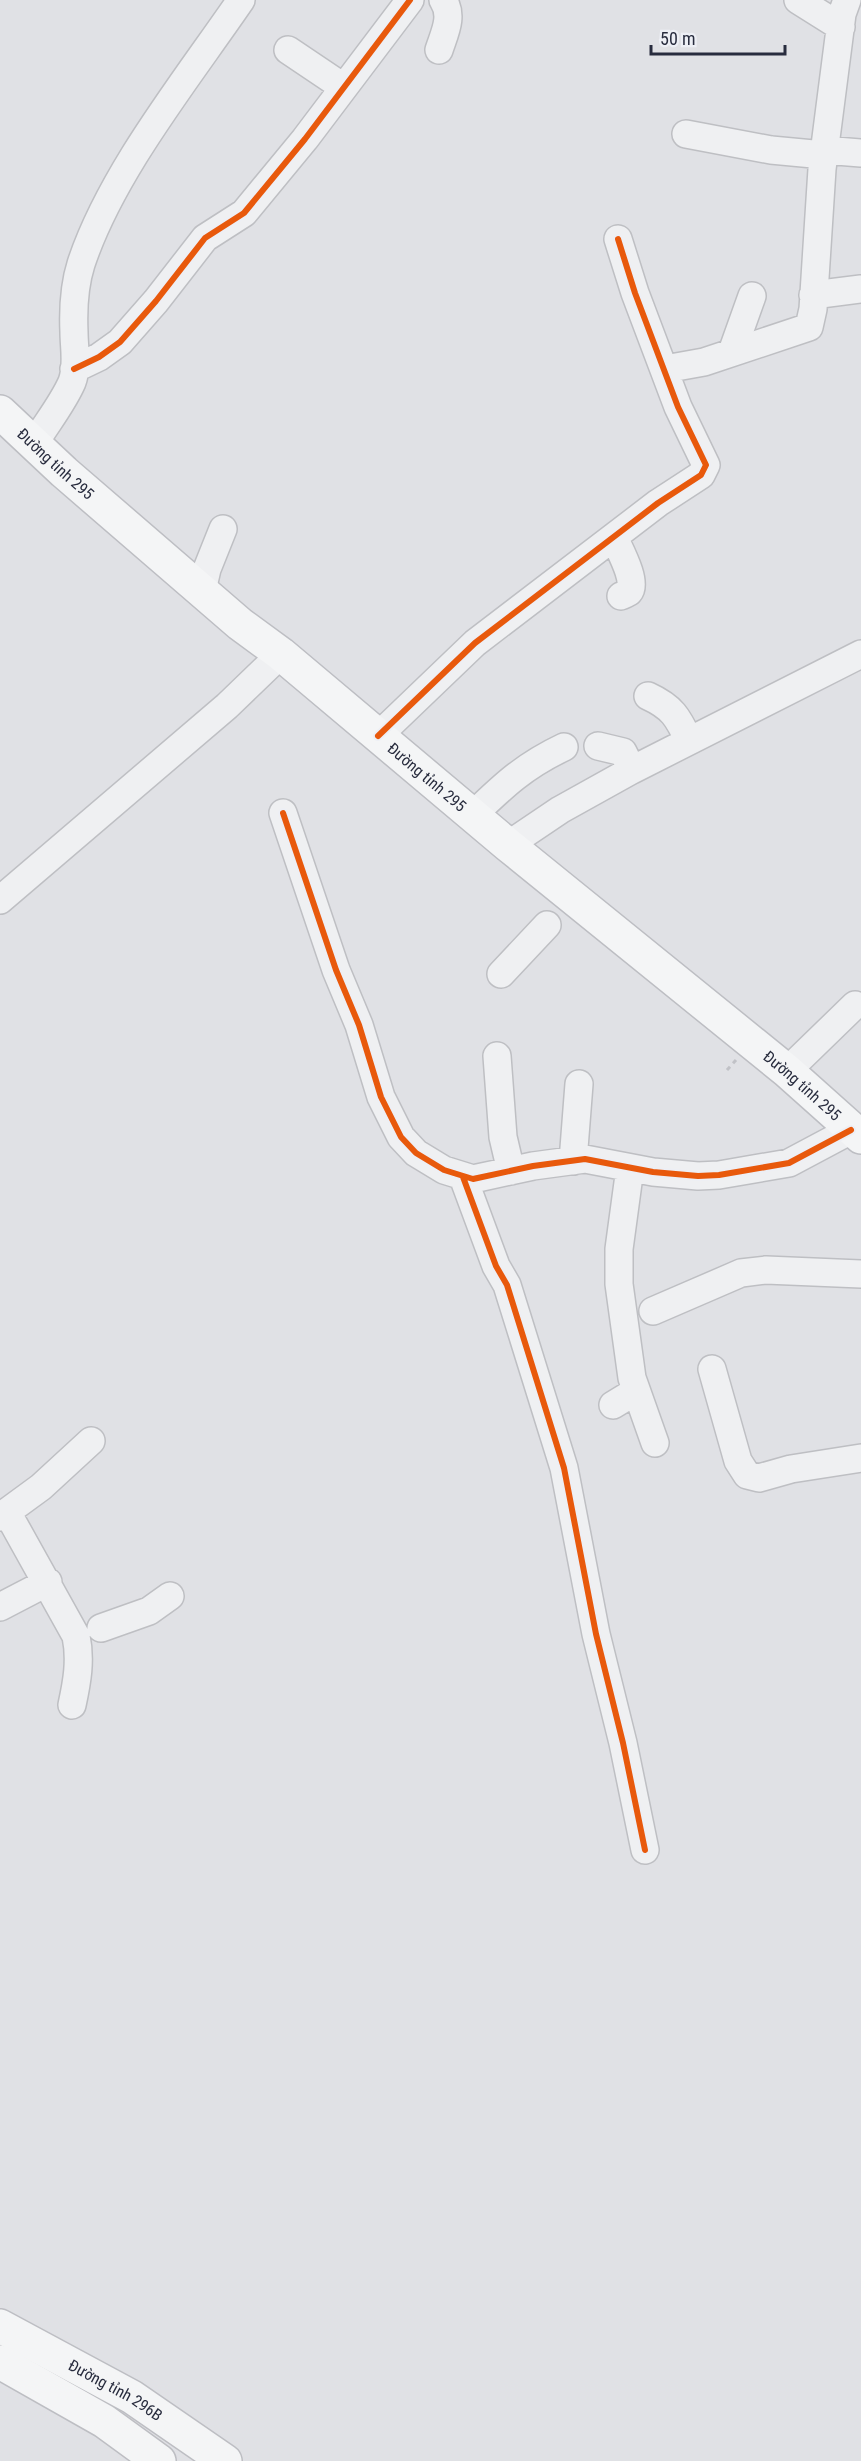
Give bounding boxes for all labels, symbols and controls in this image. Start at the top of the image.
scale bar [651,18,784,56]
text: 50 m [660,28,695,49]
street label: Đường tỉnh 295 [13,424,98,504]
street label: Đường tỉnh 295 [384,739,470,816]
street label: Đường tỉnh 295 [760,1047,845,1125]
street label: Đường tỉnh 296B [65,2356,166,2425]

